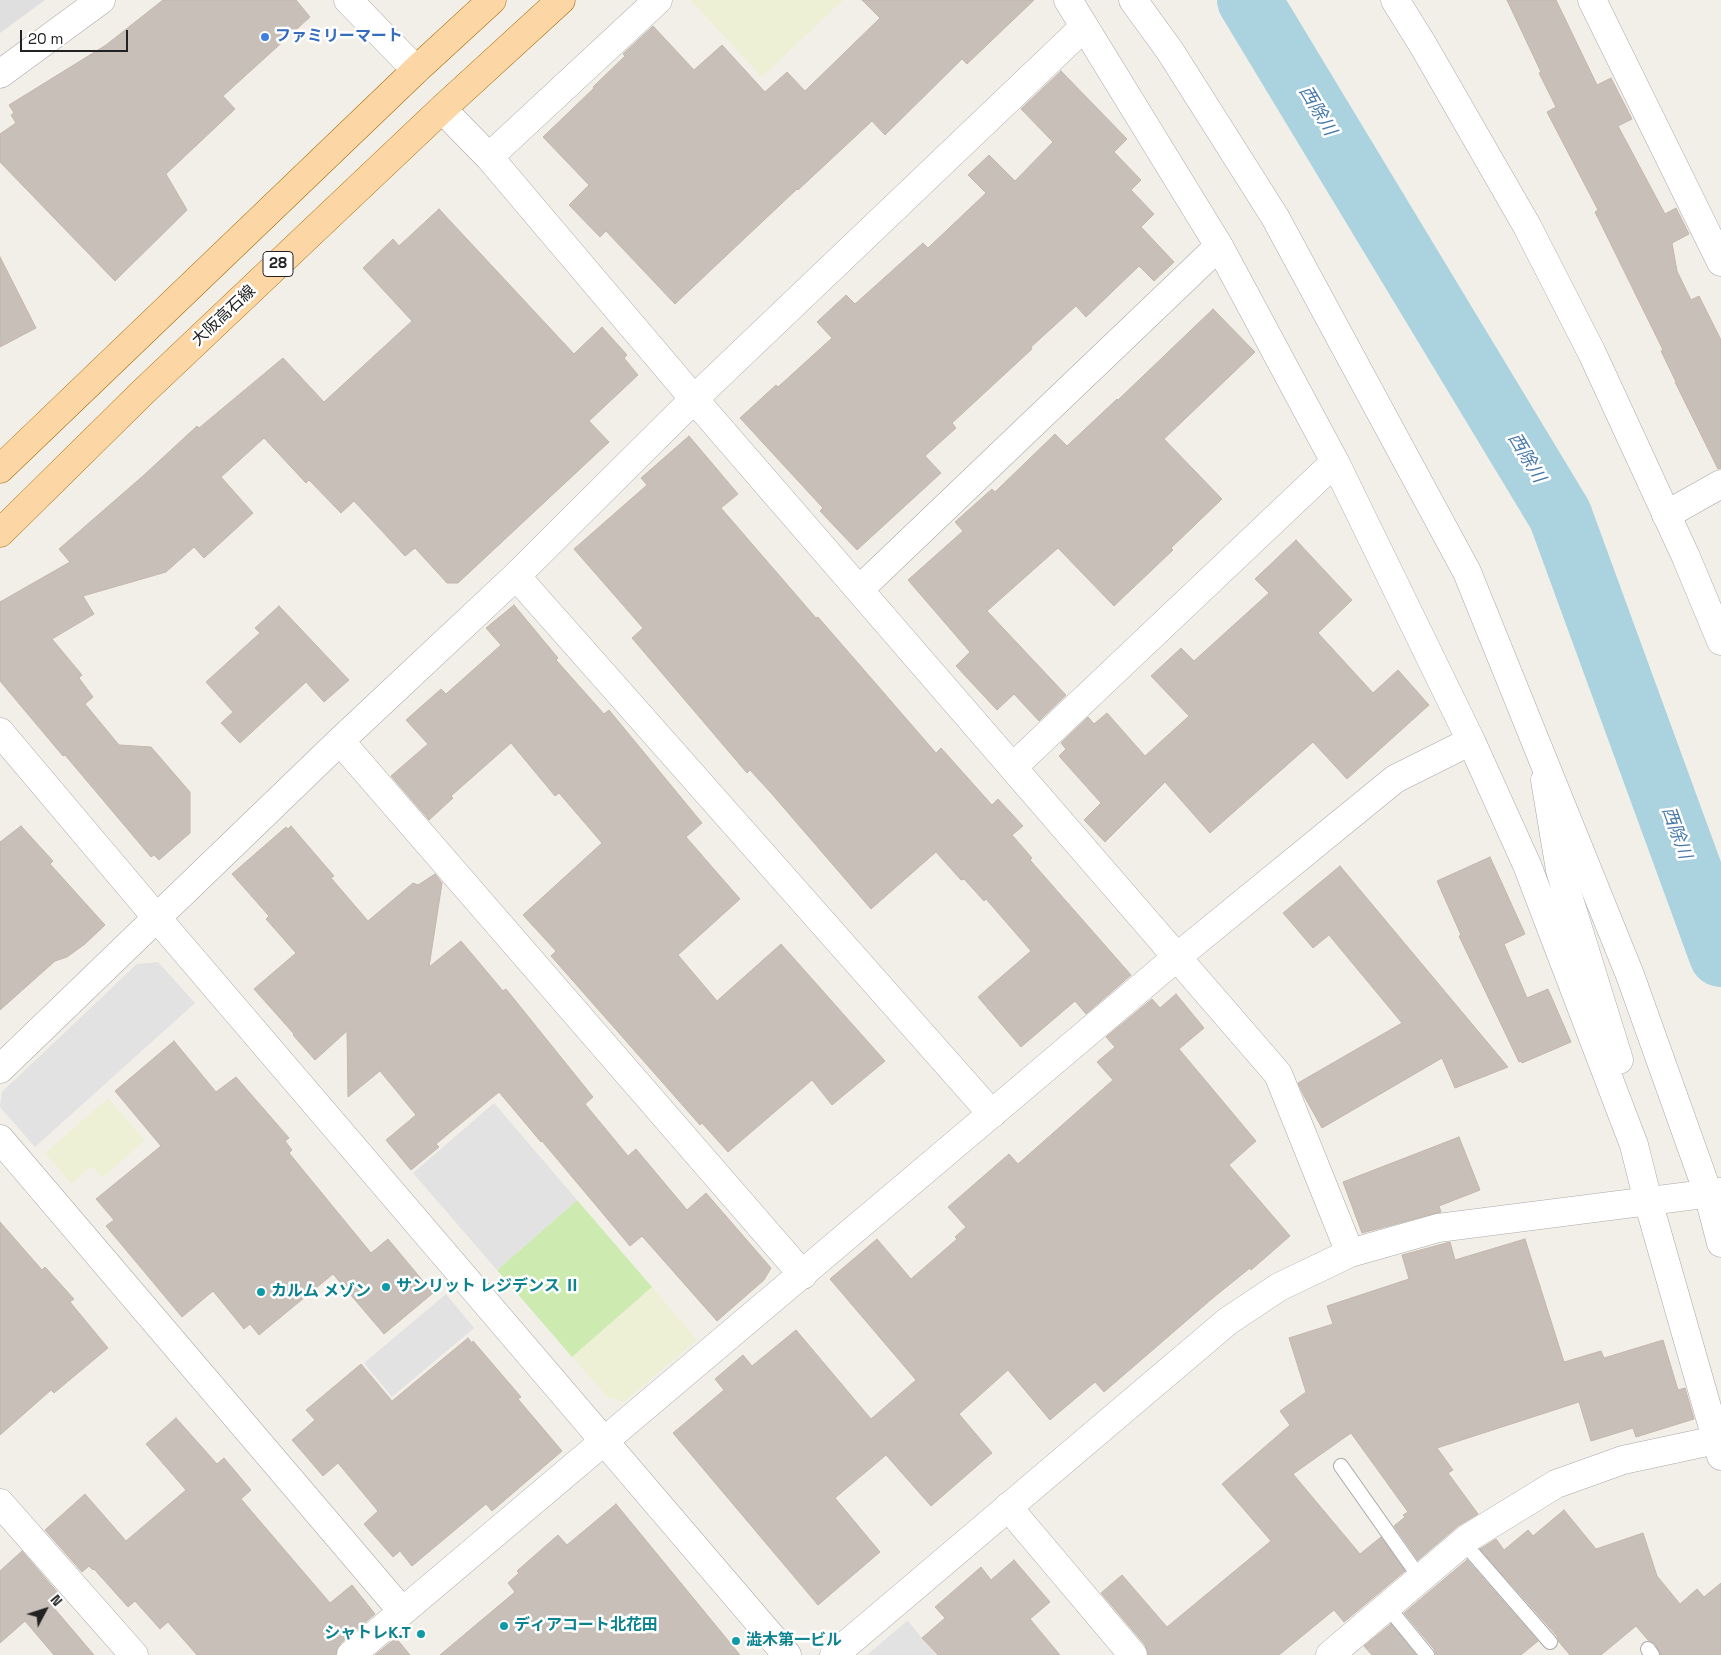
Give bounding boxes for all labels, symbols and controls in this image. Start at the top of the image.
scale bar [22,20,130,52]
place label: ファミリーマート [275,27,403,47]
text: 20 m [28,29,63,48]
marker: ファミリーマート [259,31,271,43]
water label: 西除川 [1294,82,1340,140]
road number: 28 [263,252,293,276]
street label: 大阪高石線 [188,282,260,350]
water label: 西除川 [1503,429,1549,487]
water label: 西除川 [1657,804,1695,862]
place label: サンリット レジデンス Ⅱ [396,1277,580,1297]
marker: サンリット レジデンス Ⅱ [380,1281,392,1293]
place label: カルム メゾン [271,1282,371,1302]
marker: カルム メゾン [255,1286,267,1298]
north arrow [20,1585,70,1635]
text: N [47,1591,66,1610]
place label: ディアコート北花田 [514,1616,658,1636]
marker: ディアコート北花田 [498,1620,510,1632]
place label: シャトレK.T [324,1624,411,1644]
marker: シャトレK.T [415,1628,427,1640]
place label: 澁木第一ビル [746,1631,842,1651]
marker: 澁木第一ビル [730,1635,742,1647]

